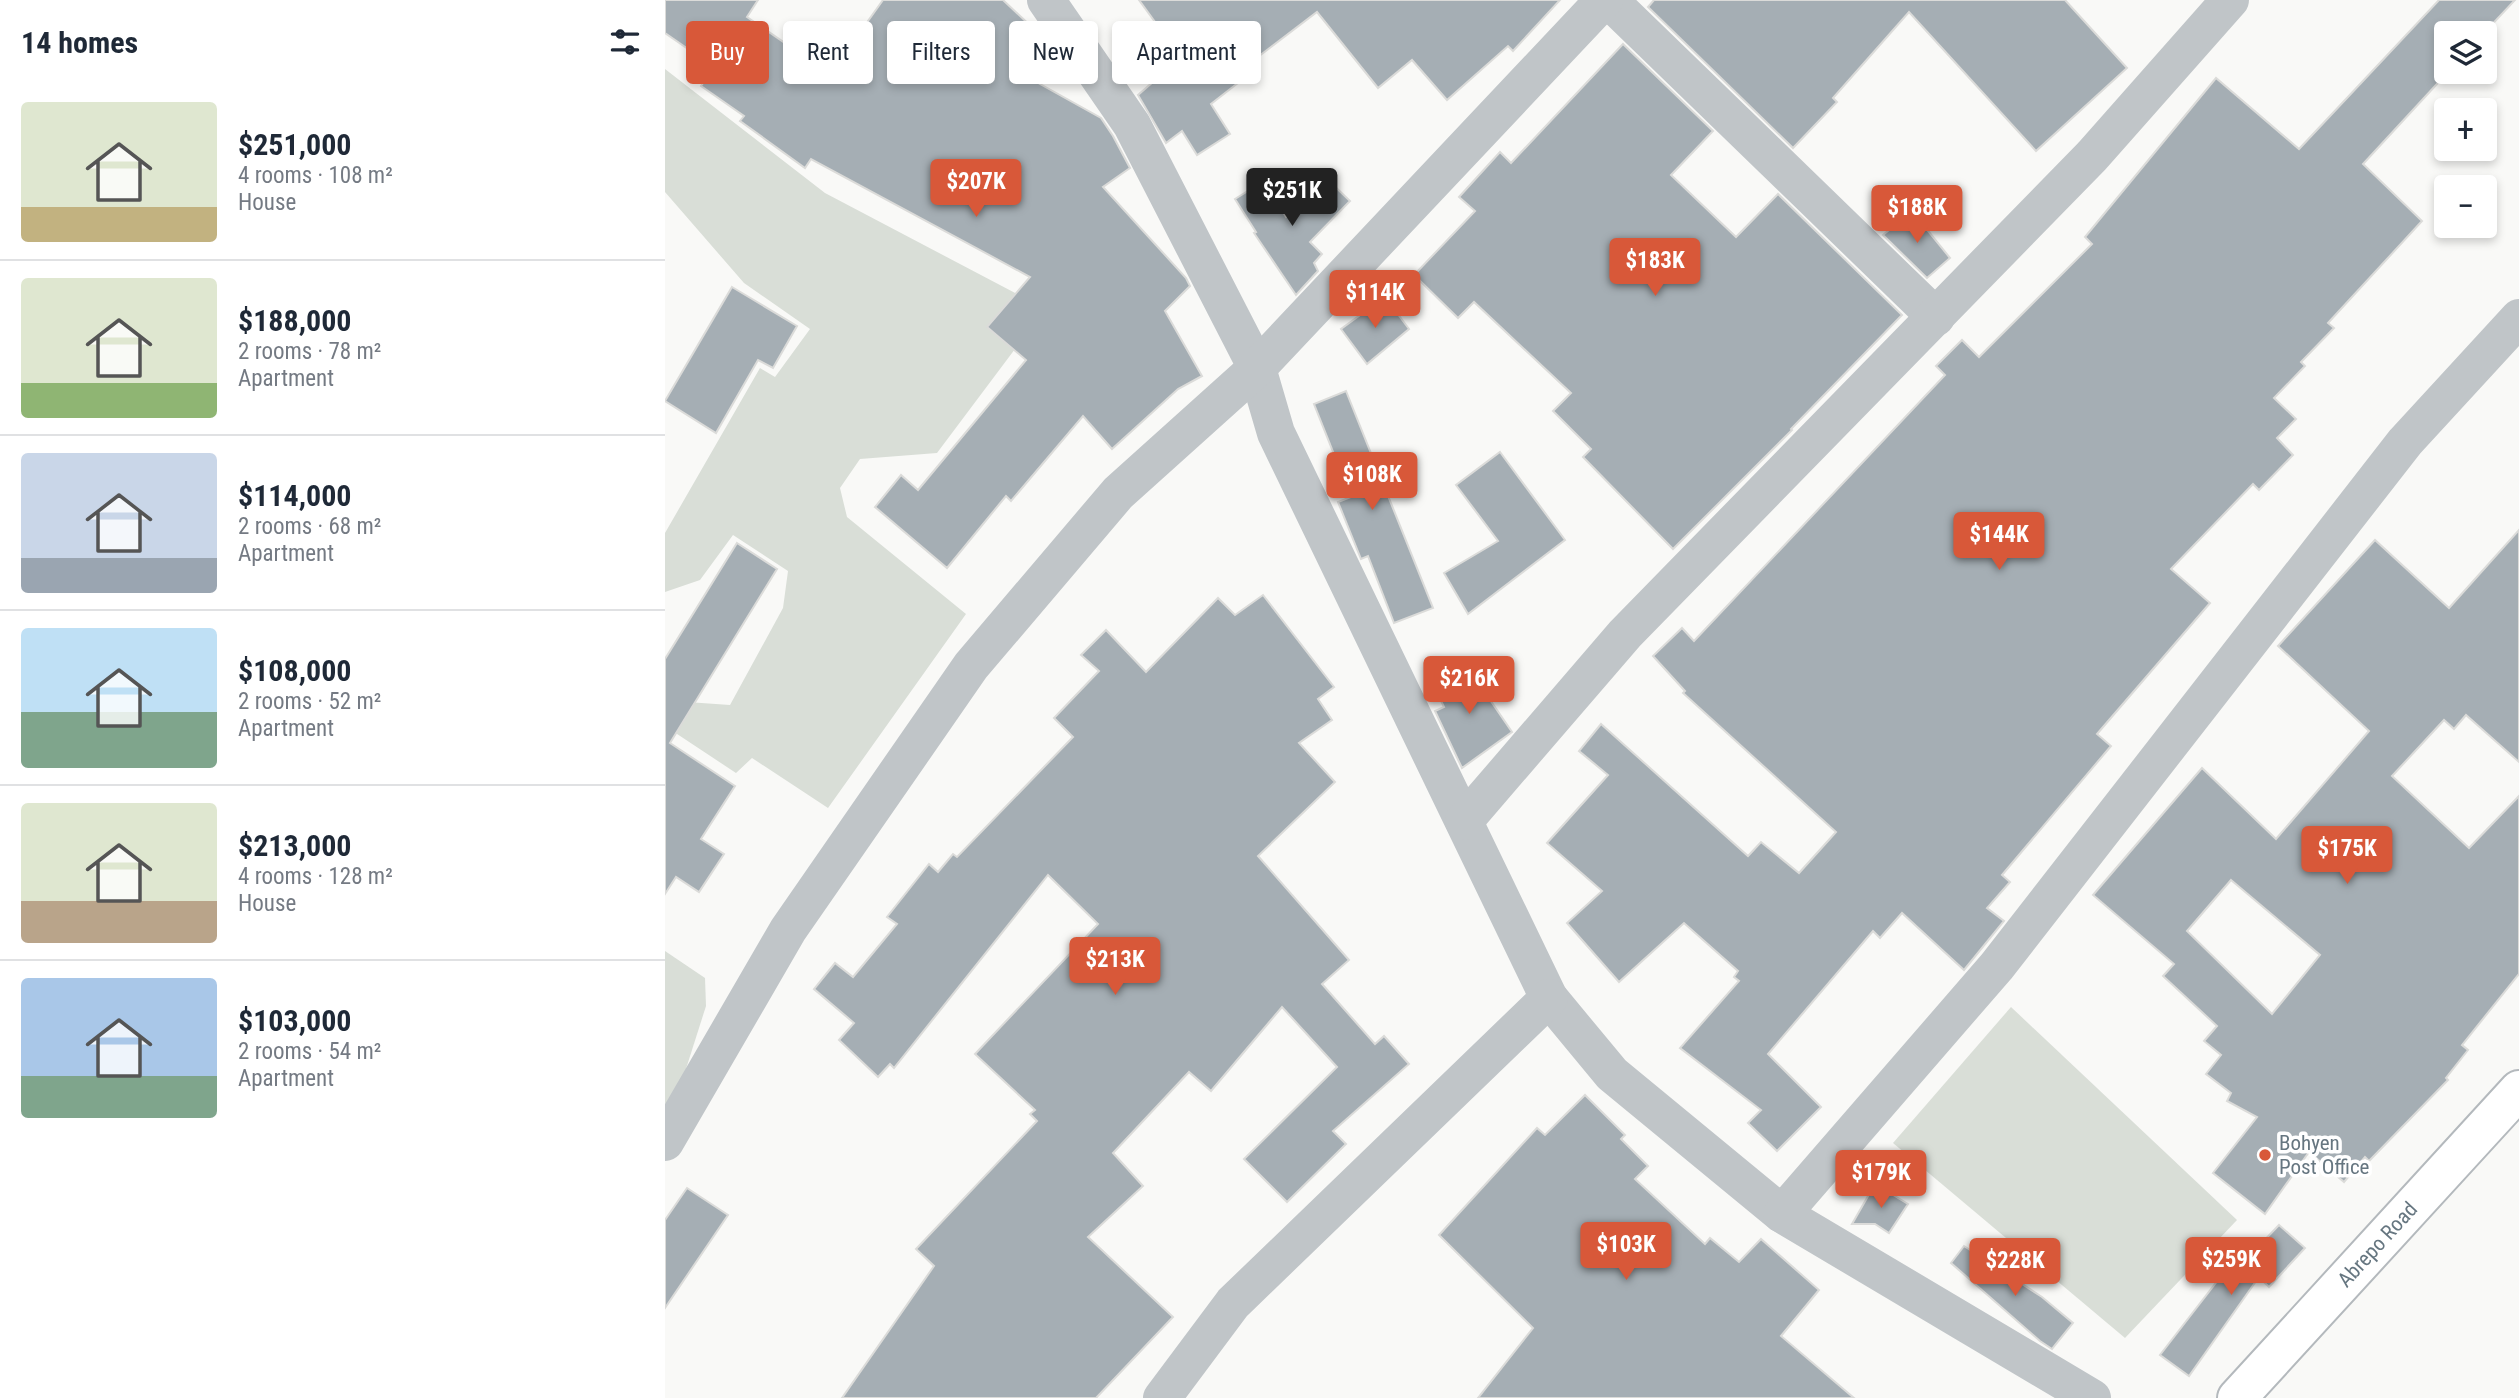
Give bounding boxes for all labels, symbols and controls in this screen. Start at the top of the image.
chip: Buy [686,21,769,84]
chip: Rent [783,21,873,84]
chip: Filters [887,21,995,84]
chip: New [1009,21,1098,84]
chip: Apartment [1112,21,1261,84]
map controls [2434,21,2497,238]
button: layers [2434,21,2497,84]
icon: filters [606,23,644,61]
text: 14 homes [21,25,138,60]
button: + [2434,98,2497,161]
text: $251,000 [238,127,351,162]
icon: home [77,130,161,214]
pin: $207K [927,160,1025,219]
text: 4 rooms · 108 m² [238,162,393,189]
text: $207K [946,168,1006,195]
pin: $251K [1243,168,1341,228]
button: − [2434,175,2497,238]
text: $251K [1262,177,1322,204]
pin: $188K [1868,186,1966,245]
text: House [238,189,296,216]
text: $188K [1887,194,1947,221]
pin: $183K [1606,238,1704,298]
text: $183K [1625,247,1685,274]
pin: $114K [1326,270,1424,330]
text: $114K [1345,279,1405,306]
text: $188,000 [238,303,351,338]
icon: home [77,306,161,390]
text: 2 rooms · 78 m² [238,338,381,365]
text: Apartment [238,365,334,392]
pin: $108K [1323,452,1421,512]
text: $108K [1342,461,1402,488]
text: $114,000 [238,478,351,513]
icon: home [77,481,161,565]
pin: $144K [1950,512,2048,572]
text: 2 rooms · 68 m² [238,513,381,540]
text: $144K [1969,521,2029,548]
text: Apartment [238,540,334,567]
text: $108,000 [238,653,351,688]
icon: home [77,656,161,740]
pin: $216K [1420,656,1518,716]
text: $216K [1439,665,1499,692]
text: 2 rooms · 52 m² [238,688,381,715]
text: Apartment [238,715,334,742]
pin: $175K [2298,826,2396,886]
text: $213,000 [238,828,351,863]
icon: home [77,831,161,915]
text: $175K [2317,835,2377,862]
text: 4 rooms · 128 m² [238,863,393,890]
text: House [238,890,296,917]
pin: $213K [1066,937,1164,997]
text: $213K [1085,946,1145,973]
text: $103,000 [238,1003,351,1038]
icon: home [77,1006,161,1090]
text: 2 rooms · 54 m² [238,1038,381,1065]
text: Apartment [238,1065,334,1092]
place label: Bohyen Post Office [2279,1131,2370,1179]
marker: Bohyen Post Office [2257,1147,2273,1163]
pin: $179K [1832,1150,1930,1210]
text: $179K [1851,1159,1911,1186]
street label: Abrepo Road [2333,1197,2422,1292]
pin: $103K [1577,1222,1675,1282]
text: $103K [1596,1231,1656,1258]
pin: $228K [1966,1238,2064,1298]
pin: $259K [2182,1238,2280,1297]
text: $259K [2201,1246,2261,1273]
text: $228K [1985,1247,2045,1274]

